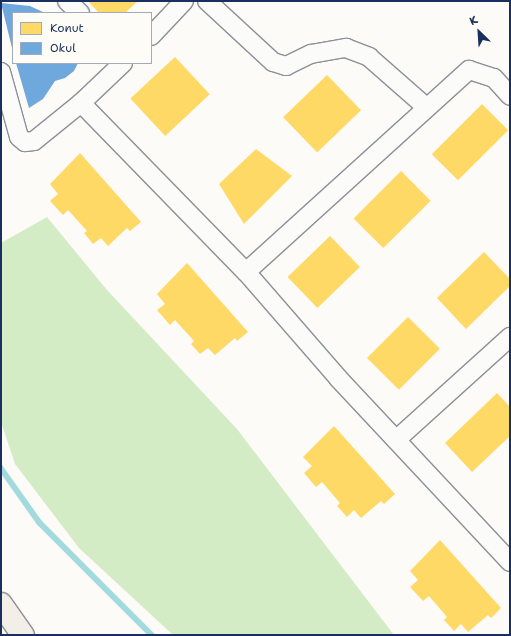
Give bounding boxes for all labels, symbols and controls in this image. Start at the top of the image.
legend [12,12,152,64]
north arrow [459,12,499,52]
text: K [467,12,480,29]
text: Konut [50,20,84,36]
text: Okul [50,40,76,56]

